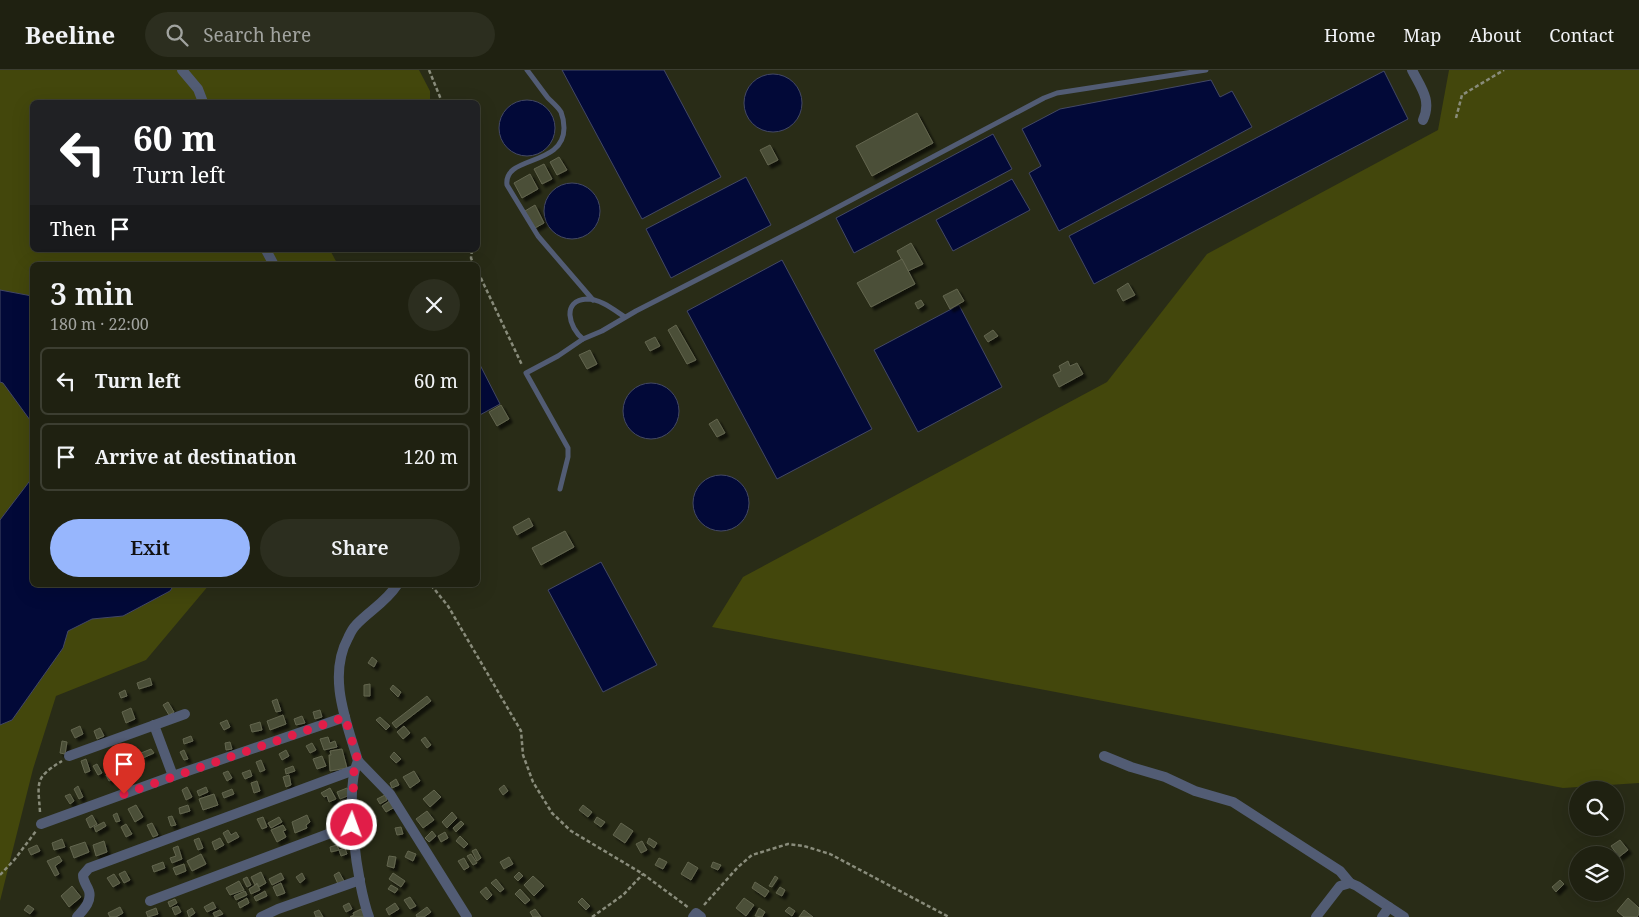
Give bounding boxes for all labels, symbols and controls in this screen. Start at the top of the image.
search box [145,12,495,57]
text: Beeline [25,18,115,51]
icon: search [163,21,191,49]
text: Search here [203,22,311,48]
text: Home [1324,23,1375,47]
text: Map [1403,23,1441,47]
text: About [1469,23,1521,47]
text: Contact [1549,23,1614,47]
text: 60 m [133,114,216,161]
icon: left [50,120,115,185]
text: Turn left [133,159,225,189]
icon: arrive [106,215,134,243]
text: Then [50,216,96,242]
text: 3 min [50,273,134,314]
button: close [408,279,460,331]
text: 180 m · 22:00 [50,313,149,335]
icon: left [52,367,80,395]
text: Turn left [95,368,181,394]
text: 60 m [414,368,458,394]
icon: arrive [52,443,80,471]
text: Arrive at destination [95,444,297,470]
text: 120 m [403,444,458,470]
button: Exit [50,519,250,577]
button: Share [260,519,460,577]
pin [103,743,145,794]
icon: arrive [110,750,138,778]
map controls [1569,781,1624,901]
button: search [1569,781,1624,836]
position arrow [325,798,377,850]
button: layers [1569,846,1624,901]

